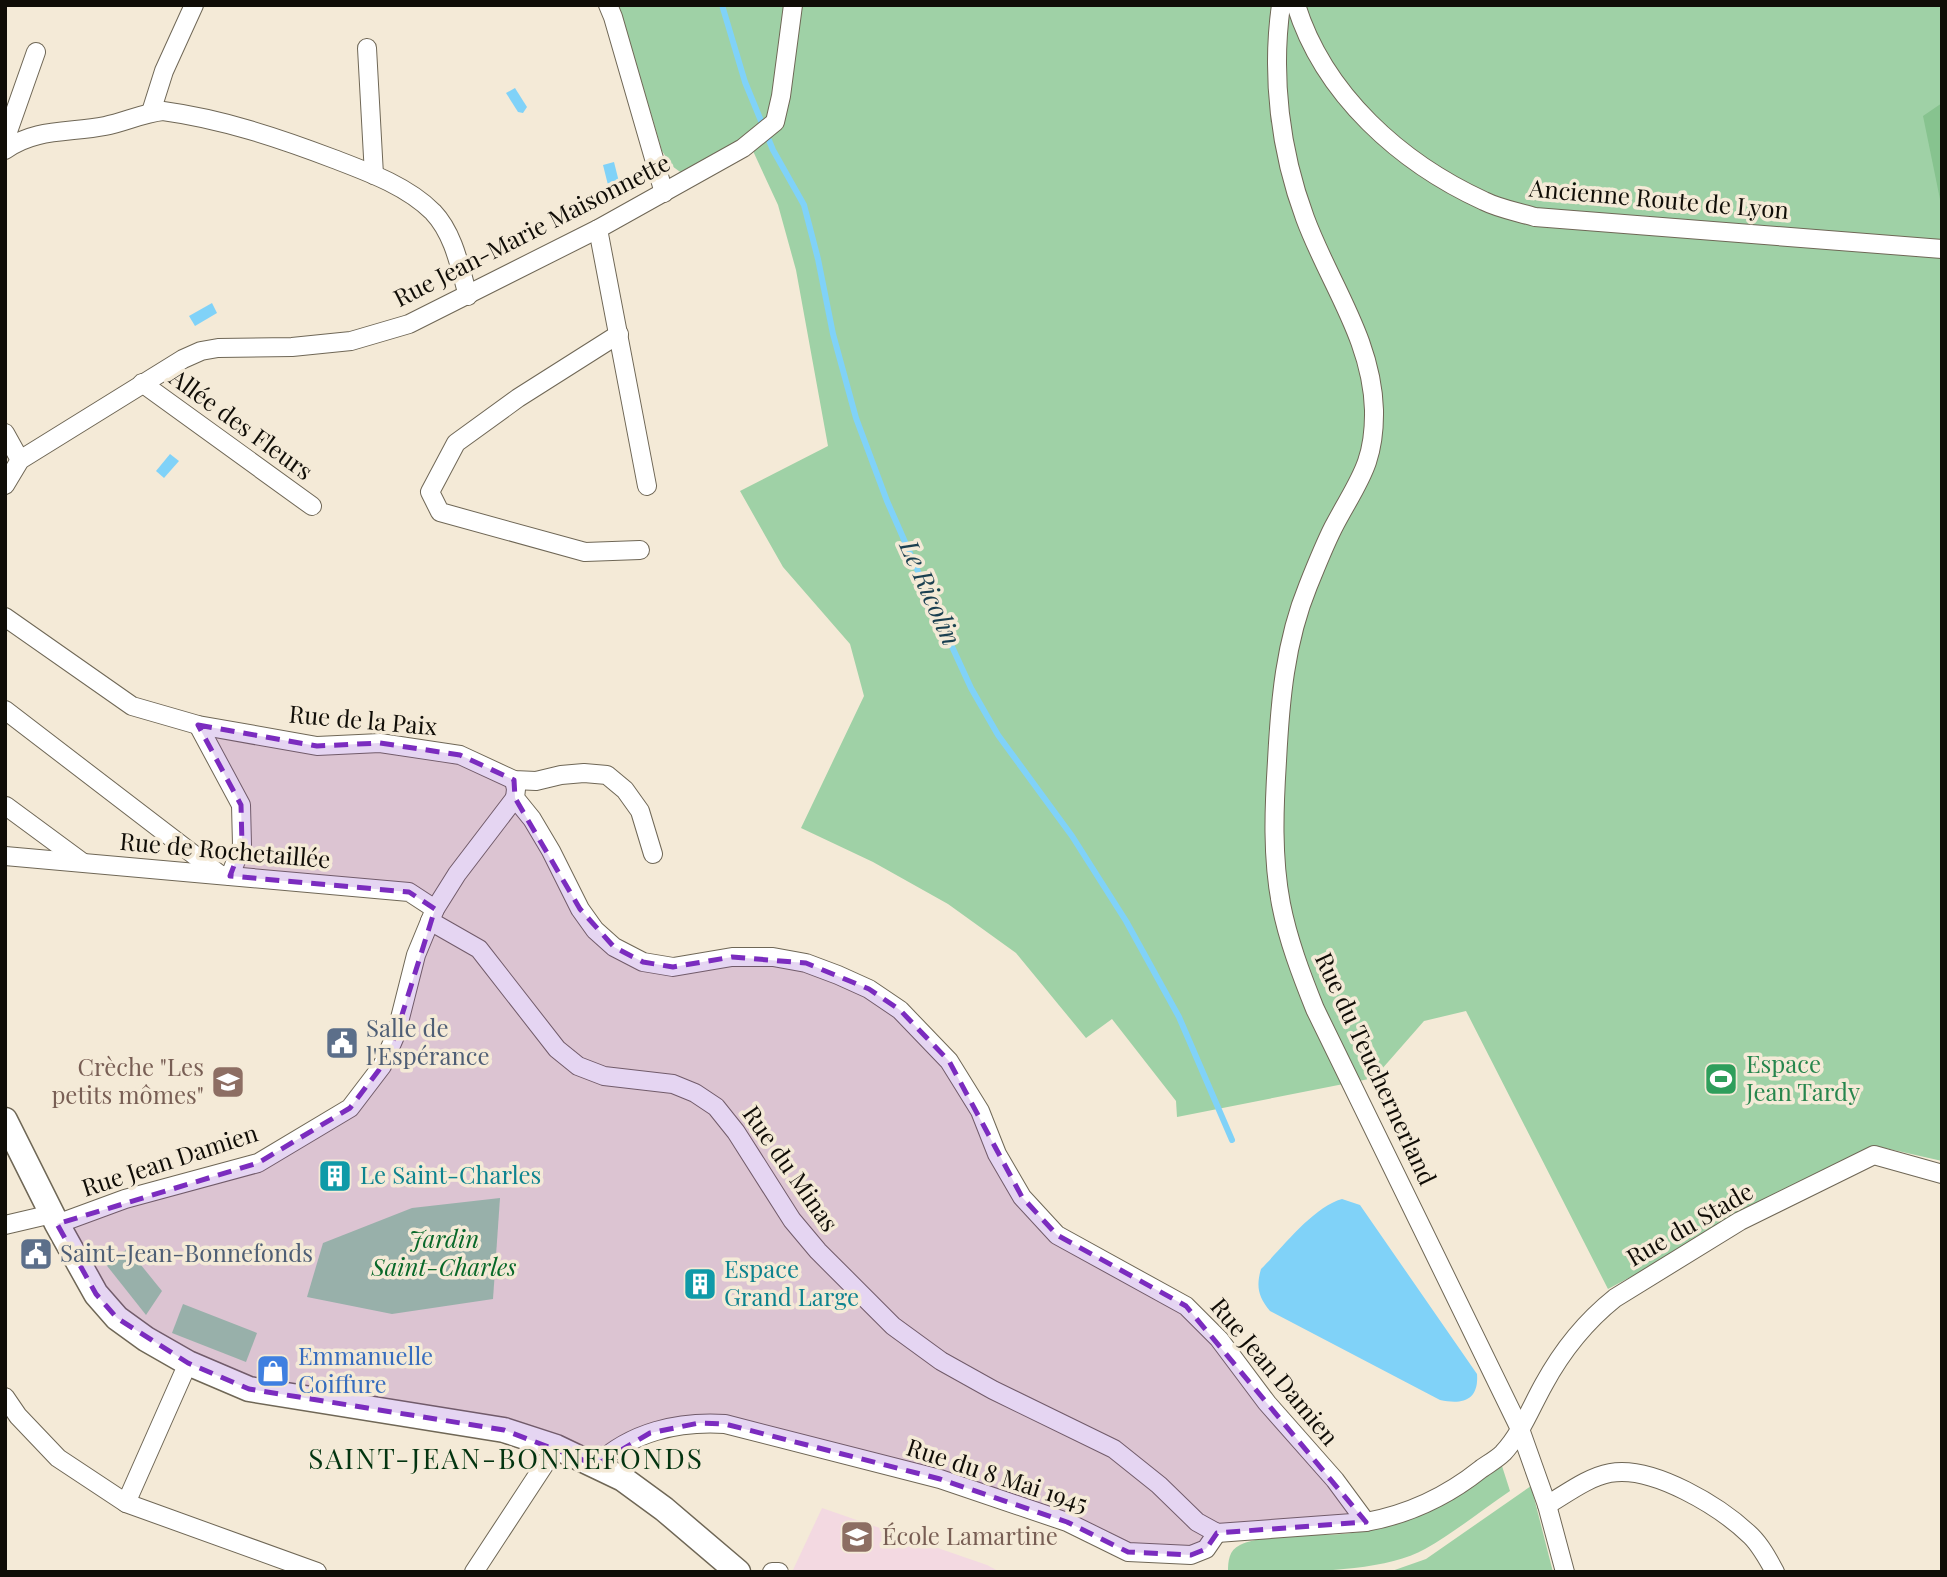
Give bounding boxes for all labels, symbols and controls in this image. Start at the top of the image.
street label: Rue Jean-Marie Maisonnette [387,145,675,313]
street label: Ancienne Route de Lyon [1527,171,1790,225]
street label: Allée des Fleurs [163,360,320,486]
water label: Le Ricolin [892,533,970,651]
street label: Rue de la Paix [288,697,439,741]
street label: Rue de Rochetaillée [118,824,332,874]
street label: Rue du Teuchernerland [1309,947,1445,1190]
place label: Salle de l'Espérance [366,1011,490,1071]
public building icon: Salle de l'Espérance [323,1024,361,1062]
place label: Espace Jean Tardy [1745,1047,1860,1107]
place label: Crèche "Les petits mômes" [51,1050,204,1110]
sports icon: Espace Jean Tardy [1702,1060,1740,1098]
school or university icon: Crèche "Les petits mômes" [209,1063,247,1101]
street label: Rue du Minas [737,1099,847,1237]
street label: Rue Jean Damien [77,1116,262,1203]
building icon: Le Saint-Charles [316,1157,354,1195]
place label: Le Saint-Charles [360,1158,541,1190]
street label: Rue du Stade [1620,1174,1758,1272]
park label: Jardin Saint-Charles [371,1222,516,1282]
public building icon: Saint-Jean-Bonnefonds [17,1235,55,1273]
place label: Saint-Jean-Bonnefonds [60,1236,313,1268]
place label: Espace Grand Large [724,1252,859,1312]
building icon: Espace Grand Large [681,1265,719,1303]
street label: Rue Jean Damien [1204,1290,1347,1451]
place label: Emmanuelle Coiffure [298,1339,433,1399]
shop icon: Emmanuelle Coiffure [254,1352,292,1390]
street label: Rue du 8 Mai 1945 [903,1430,1092,1518]
district label: SAINT-JEAN-BONNEFONDS [308,1439,704,1476]
school or university icon: École Lamartine [838,1518,876,1556]
place label: École Lamartine [882,1519,1058,1551]

